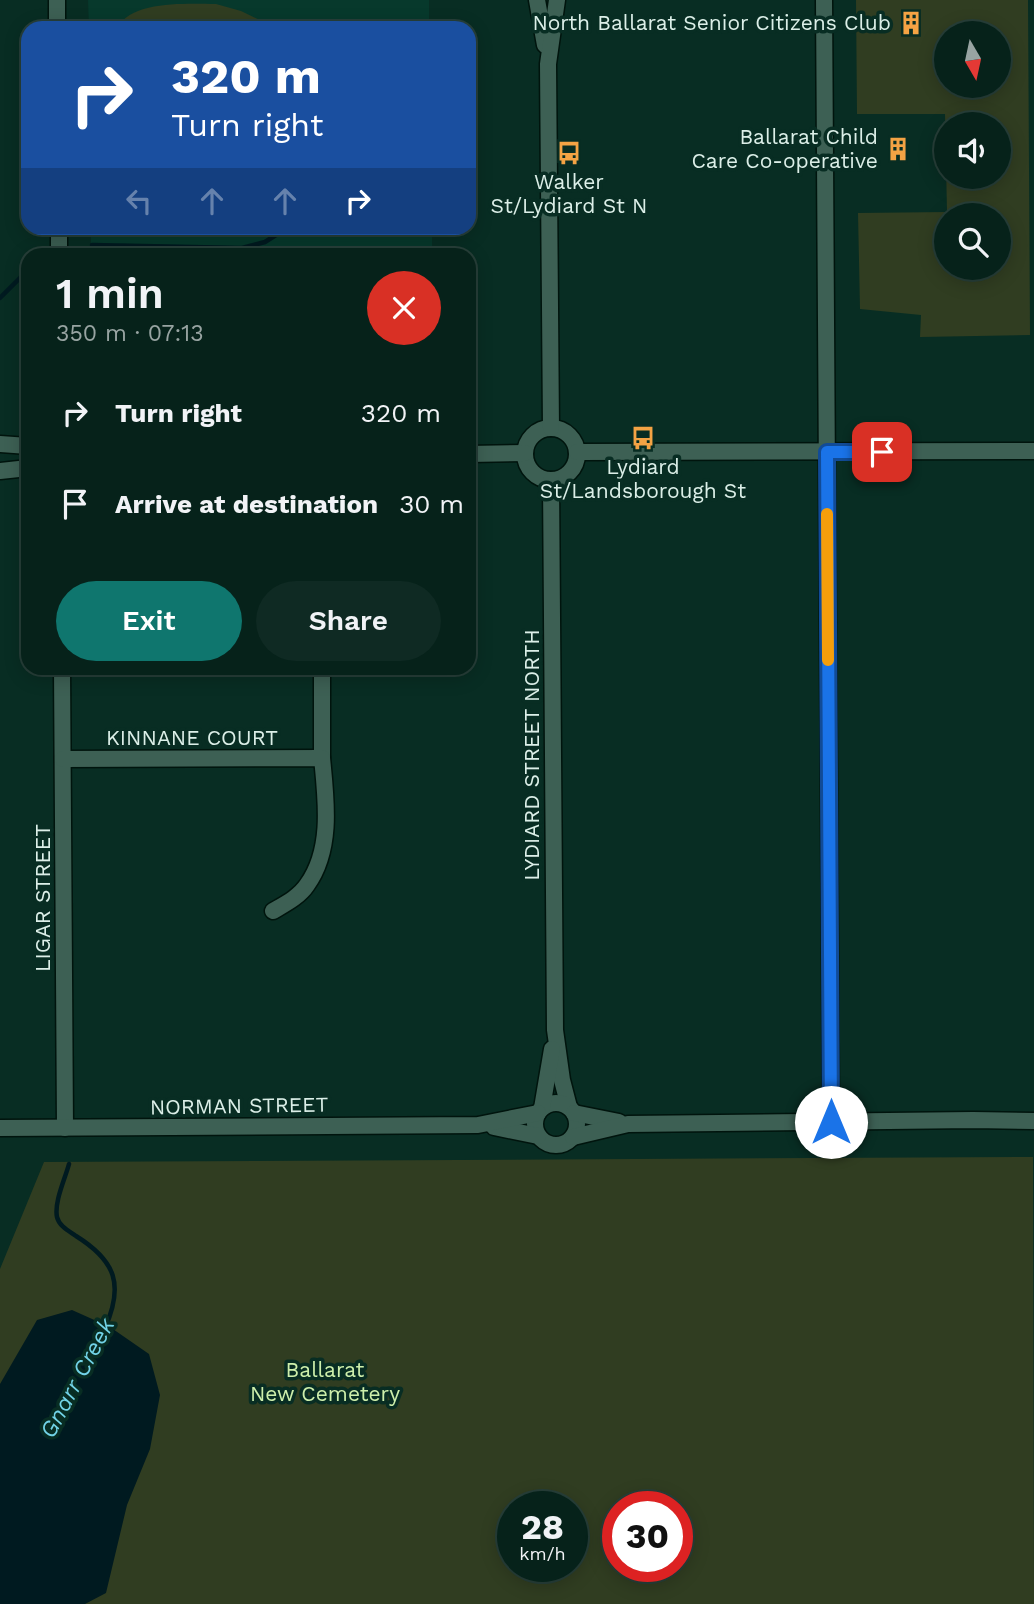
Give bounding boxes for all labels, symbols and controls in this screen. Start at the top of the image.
building icon: North Ballarat Senior Citizens Club [897,9,925,37]
place label: North Ballarat Senior Citizens Club [532,10,891,35]
north arrow [934,21,1012,98]
map controls [934,21,1011,280]
text: 320 m [171,47,321,105]
icon: right [56,49,147,140]
text: Turn right [171,106,323,144]
button: sound [934,112,1011,189]
place label: Ballarat Child Care Co-operative [691,124,878,173]
building icon: Ballarat Child Care Co-operative [884,135,912,163]
bus stop icon: Walker St/Lydiard St N [555,139,583,167]
place label: Walker St/Lydiard St N [491,169,647,218]
icon: left [120,182,158,220]
icon: ahead [193,182,231,220]
icon: ahead [266,182,304,220]
icon: right [339,182,377,220]
button: search [934,203,1011,280]
text: 1 min [56,269,164,318]
button: close [367,271,441,345]
text: 350 m · 07:13 [56,320,204,347]
icon: right [56,394,94,432]
text: Turn right [115,398,242,428]
text: 320 m [361,398,441,428]
pin [852,422,912,482]
bus stop icon: Lydiard St/Landsborough St [629,424,657,452]
icon: arrive [863,433,901,471]
place label: Lydiard St/Landsborough St [540,454,746,503]
icon: arrive [56,485,94,523]
text: Arrive at destination [115,489,378,519]
text: 30 m [399,489,464,519]
button: Exit [56,581,242,661]
button: Share [256,581,441,661]
street label: LYDIARD STREET NORTH [519,629,544,881]
street label: KINNANE COURT [106,725,278,750]
street label: LIGAR STREET [30,824,55,972]
position arrow [794,1085,868,1159]
street label: NORMAN STREET [150,1091,329,1120]
water label: Gnarr Creek [35,1312,121,1443]
park label: Ballarat New Cemetery [250,1357,400,1406]
speed limit sign: 30 [602,1491,693,1582]
text: 28 [521,1506,564,1548]
text: km/h [519,1543,566,1564]

